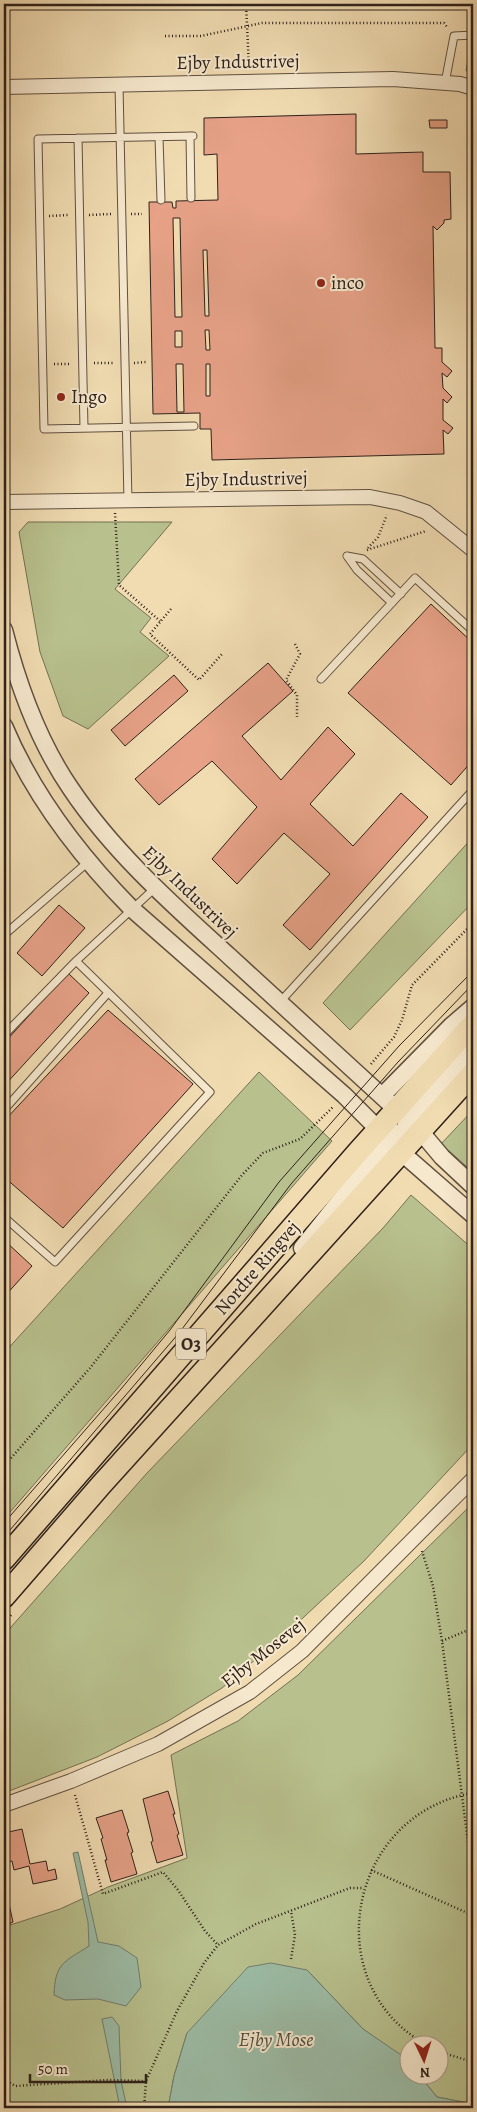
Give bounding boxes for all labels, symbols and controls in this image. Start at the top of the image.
street label: Ejby Industrivej [176,48,300,76]
place label: inco [331,270,364,296]
marker: inco [315,277,327,289]
place label: Ingo [71,384,107,410]
marker: Ingo [55,391,67,403]
street label: Ejby Industrivej [184,465,308,493]
street label: Ejby Industrivej [137,840,243,944]
street label: Nordre Ringvej [209,1215,305,1321]
road number: O3 [176,1328,206,1360]
street label: Ejby Mosevej [215,1612,311,1694]
water label: Ejby Mose [238,2026,314,2053]
north arrow [400,2034,450,2084]
scale bar [30,2052,146,2084]
text: 50 m [38,2059,68,2079]
text: N [419,2063,431,2082]

